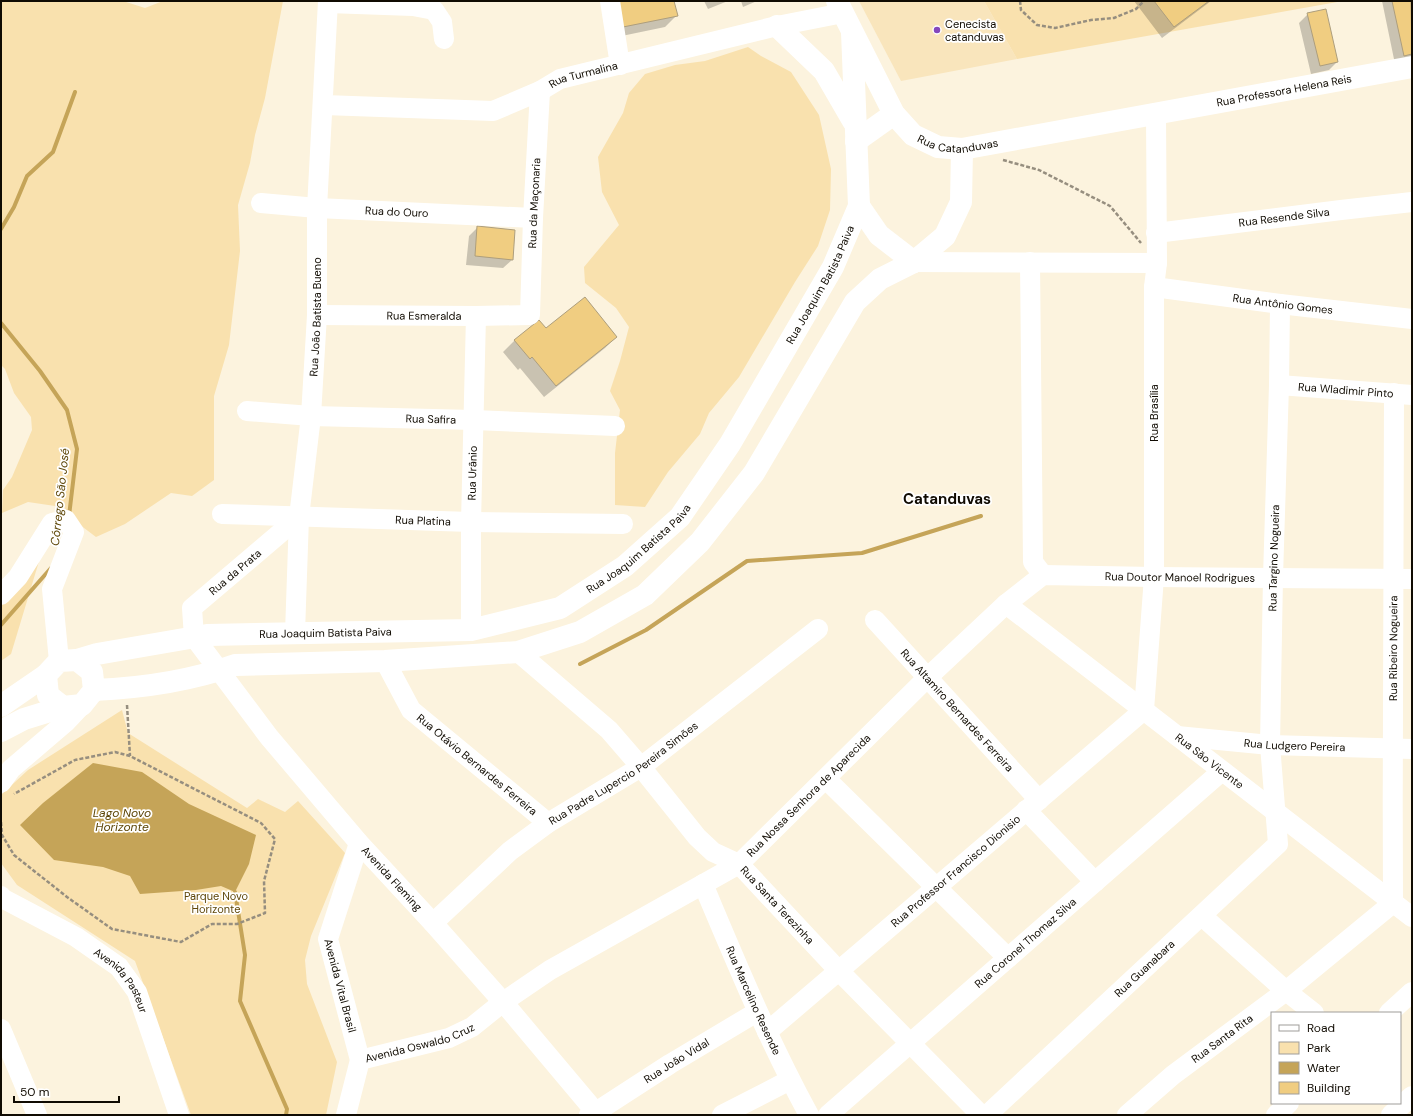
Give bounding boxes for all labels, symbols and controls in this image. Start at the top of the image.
place label: Cenecista catanduvas [945,17,1004,44]
marker: Cenecista catanduvas [932,25,942,35]
street label: Rua Turmalina [546,58,619,91]
street label: Rua Professora Helena Reis [1215,71,1353,110]
street label: Rua Catanduvas [915,131,999,156]
street label: Rua da Maçonaria [525,157,543,249]
street label: Rua do Ouro [365,203,429,220]
street label: Rua Resende Silva [1238,204,1330,230]
street label: Rua Joaquim Batista Paiva [783,223,857,346]
street label: Rua João Batista Bueno [306,257,324,377]
street label: Rua Antônio Gomes [1232,291,1334,317]
street label: Rua Esmeralda [386,308,462,323]
street label: Rua Wladimir Pinto [1297,379,1394,401]
street label: Rua Brasília [1147,384,1161,442]
street label: Rua Safira [405,411,456,427]
street label: Rua Urânio [465,446,480,500]
water label: Córrego São José [47,447,73,547]
district label: Catanduvas [903,489,991,509]
street label: Rua Joaquim Batista Paiva [583,501,694,596]
street label: Rua Targino Nogueira [1265,504,1282,612]
street label: Rua Platina [395,513,451,528]
street label: Rua da Prata [206,546,264,598]
street label: Rua Doutor Manoel Rodrigues [1105,569,1255,585]
street label: Rua Ribeiro Nogueira [1386,596,1400,701]
street label: Rua Joaquim Batista Paiva [259,625,392,641]
street label: Rua Altamiro Bernardes Ferreira [898,646,1017,774]
street label: Rua Otávio Bernardes Ferreira [414,711,540,818]
street label: Rua Padre Lupercio Pereira Simões [546,718,701,828]
street label: Rua São Vicente [1172,730,1247,792]
street label: Rua Nossa Senhora de Aparecida [743,731,873,860]
street label: Rua Ludgero Pereira [1243,736,1345,754]
water label: Lago Novo Horizonte [93,805,151,835]
street label: Rua Professor Francisco Dionisio [888,812,1023,930]
street label: Avenida Fleming [359,843,425,914]
street label: Rua Santa Terezinha [737,863,817,947]
park label: Parque Novo Horizonte [184,889,248,916]
street label: Rua Coronel Thomaz Silva [972,895,1079,991]
street label: Avenida Vital Brasil [321,937,359,1034]
street label: Rua Guanabara [1111,937,1178,1000]
street label: Rua Marcelino Resende [723,944,784,1057]
street label: Avenida Pasteur [91,945,151,1015]
street label: Rua Santa Rita [1188,1011,1256,1066]
legend [1271,1012,1401,1104]
street label: Avenida Oswaldo Cruz [364,1020,477,1065]
text: Road [1307,1020,1335,1036]
street label: Rua João Vidal [641,1035,712,1086]
text: Park [1307,1040,1331,1056]
text: Water [1307,1060,1341,1076]
scale bar [14,1078,119,1104]
text: Building [1307,1080,1351,1096]
text: 50 m [20,1084,49,1100]

